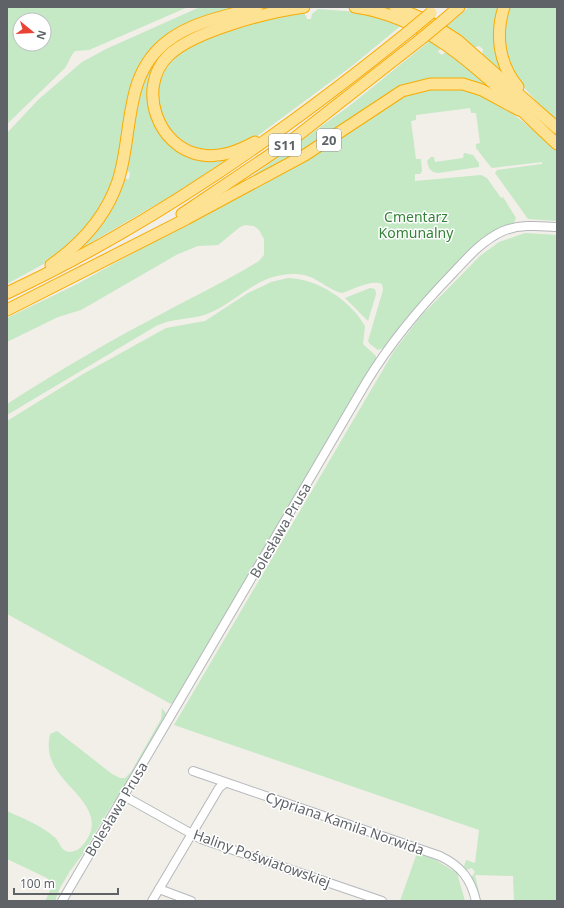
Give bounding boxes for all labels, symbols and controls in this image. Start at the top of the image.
north arrow [12,12,52,52]
text: N [33,29,51,42]
road number: 20 [317,129,341,151]
road number: S11 [269,134,301,156]
park label: Cmentarz Komunalny [379,207,454,242]
street label: Bolesława Prusa [245,479,315,581]
street label: Bolesława Prusa [80,758,152,860]
street label: Cypriana Kamila Norwida [263,787,427,859]
street label: Haliny Poświatowskiej [191,824,333,892]
scale bar [14,870,118,896]
text: 100 m [20,875,55,892]

